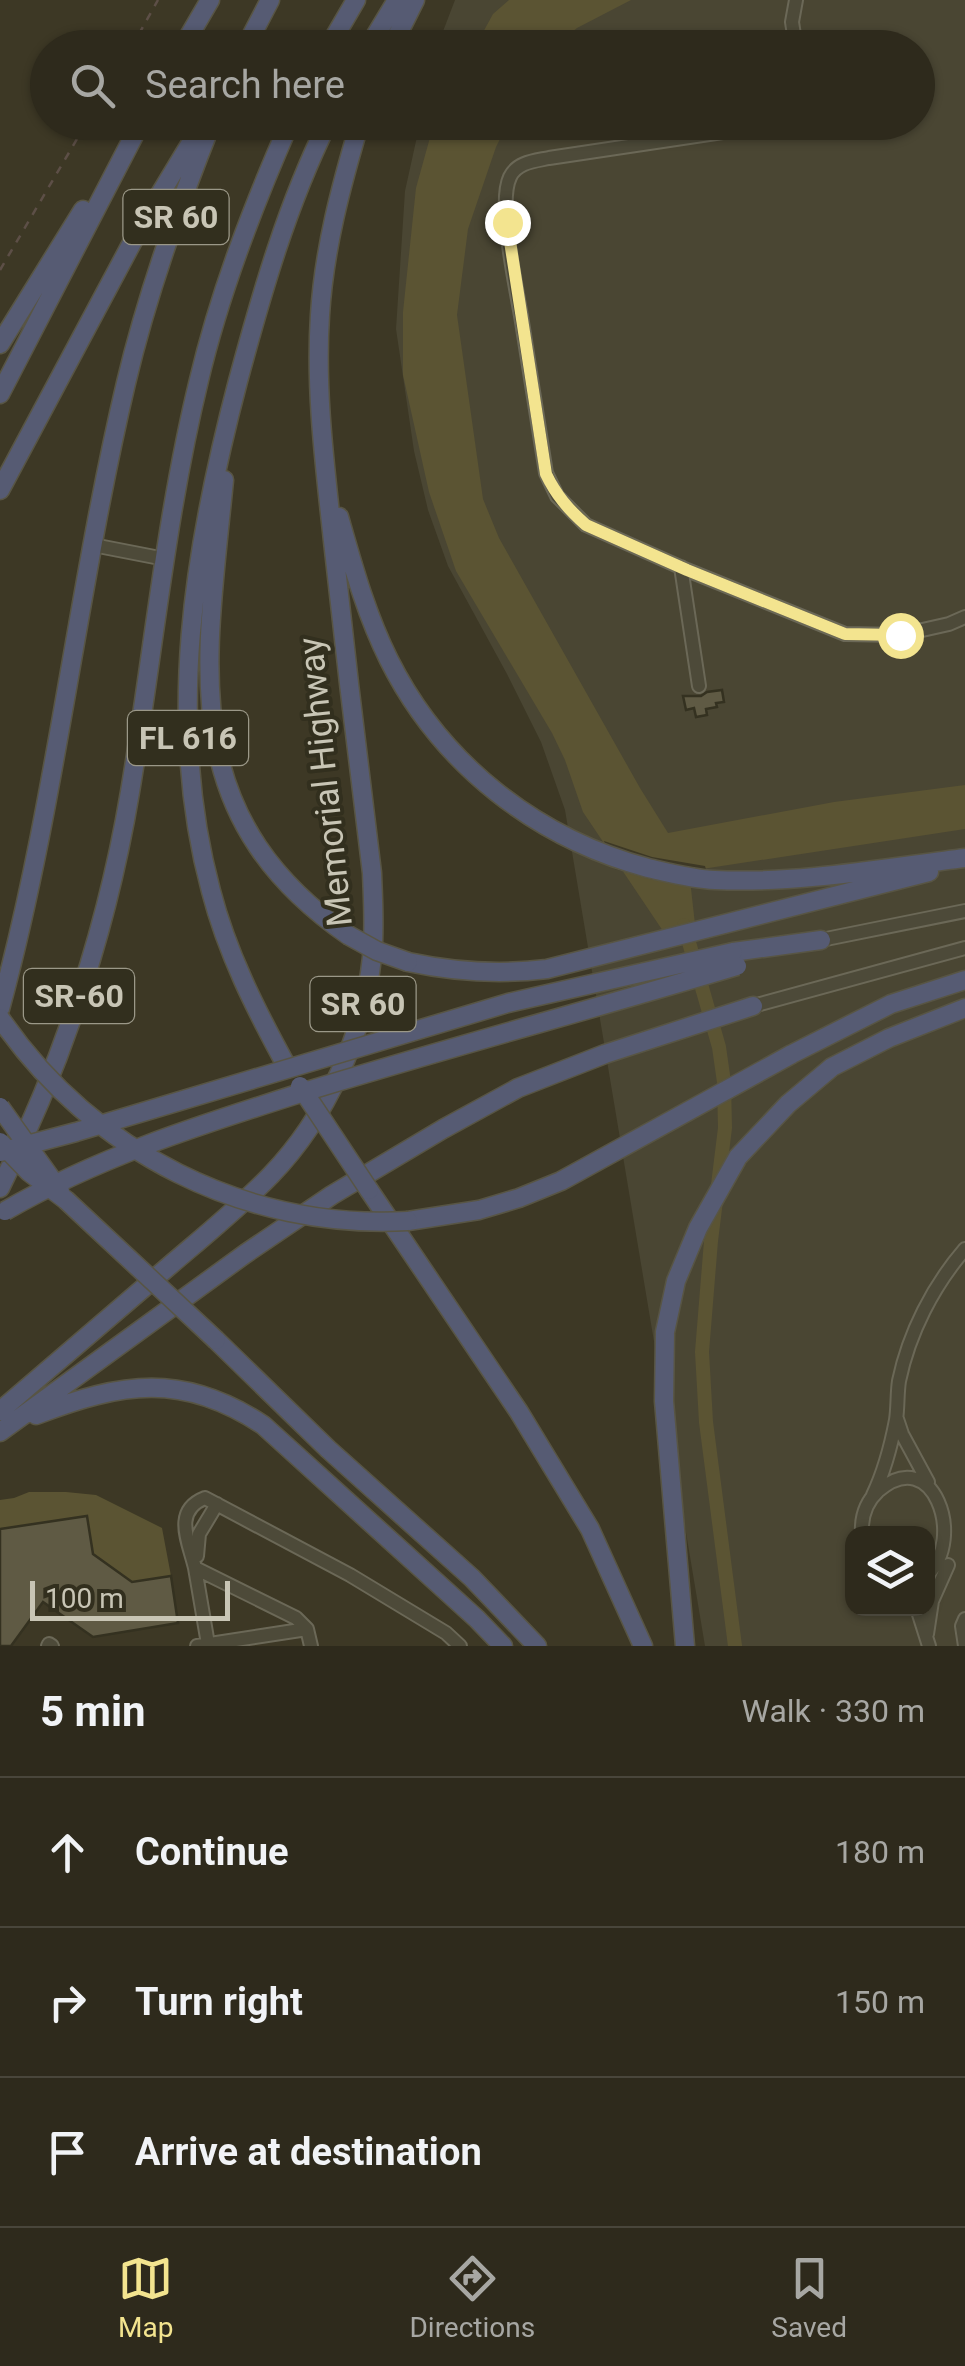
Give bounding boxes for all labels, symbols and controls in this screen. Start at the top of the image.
search box [30,30,935,140]
icon: search [65,58,120,113]
text: Search here [145,63,345,107]
road number: SR 60 [124,190,228,244]
route end [485,200,531,246]
route start [878,613,924,659]
street label: Memorial Highway [290,635,361,929]
road number: FL 616 [128,711,248,765]
road number: SR-60 [24,969,134,1023]
road number: SR 60 [310,977,416,1031]
map controls [845,1526,935,1616]
button: layers [845,1526,935,1616]
scale bar [30,1576,230,1620]
text: 100 m [45,1582,124,1615]
text: 5 min [40,1687,146,1736]
text: Walk · 330 m [742,1692,925,1730]
icon: ahead [40,1825,95,1880]
text: Continue [135,1830,289,1874]
text: 180 m [835,1833,925,1871]
icon: right [40,1975,95,2030]
text: Turn right [135,1980,303,2024]
text: 150 m [835,1983,925,2021]
icon: arrive [40,2125,95,2180]
text: Arrive at destination [135,2130,482,2174]
tab: Map [118,2251,173,2344]
tab: Directions [409,2251,535,2344]
tab: Saved [771,2251,847,2344]

